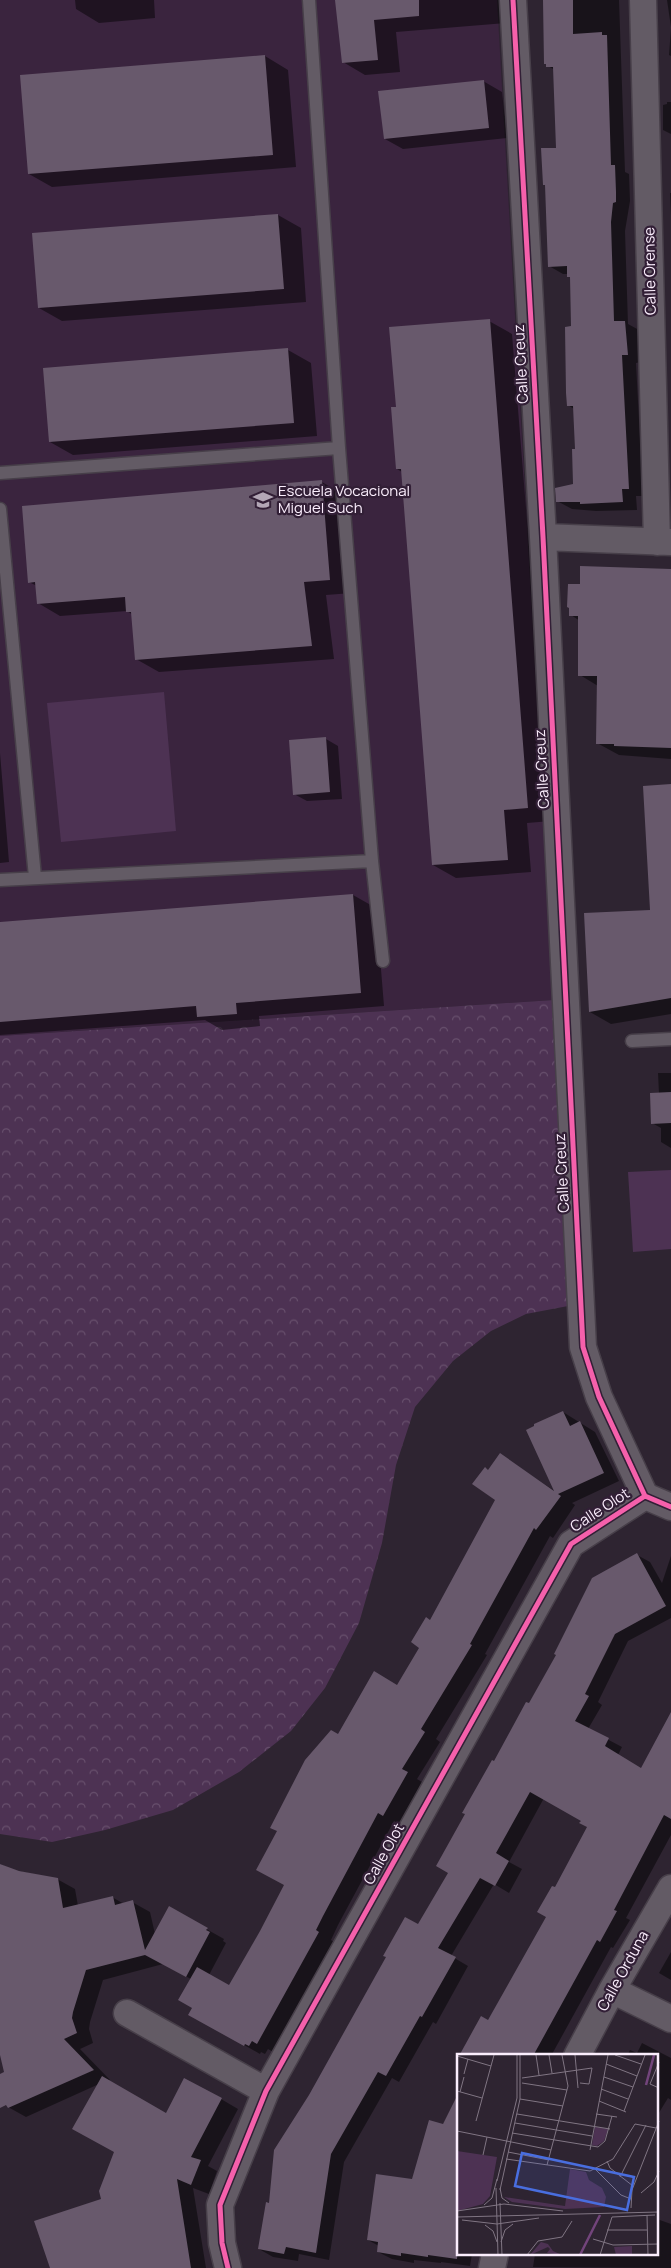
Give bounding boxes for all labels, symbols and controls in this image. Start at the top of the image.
street label: Calle Orense [638,227,661,315]
street label: Calle Creuz [508,324,533,404]
place label: Escuela Vocacional Miguel Such [278,480,410,518]
school or university icon: Escuela Vocacional Miguel Such [252,489,274,511]
street label: Calle Creuz [529,729,554,809]
street label: Calle Creuz [549,1133,574,1213]
street label: Calle Olot [566,1483,634,1537]
street label: Calle Olot [358,1819,409,1888]
street label: Calle Orduna [592,1927,653,2015]
inset map [457,2054,658,2256]

